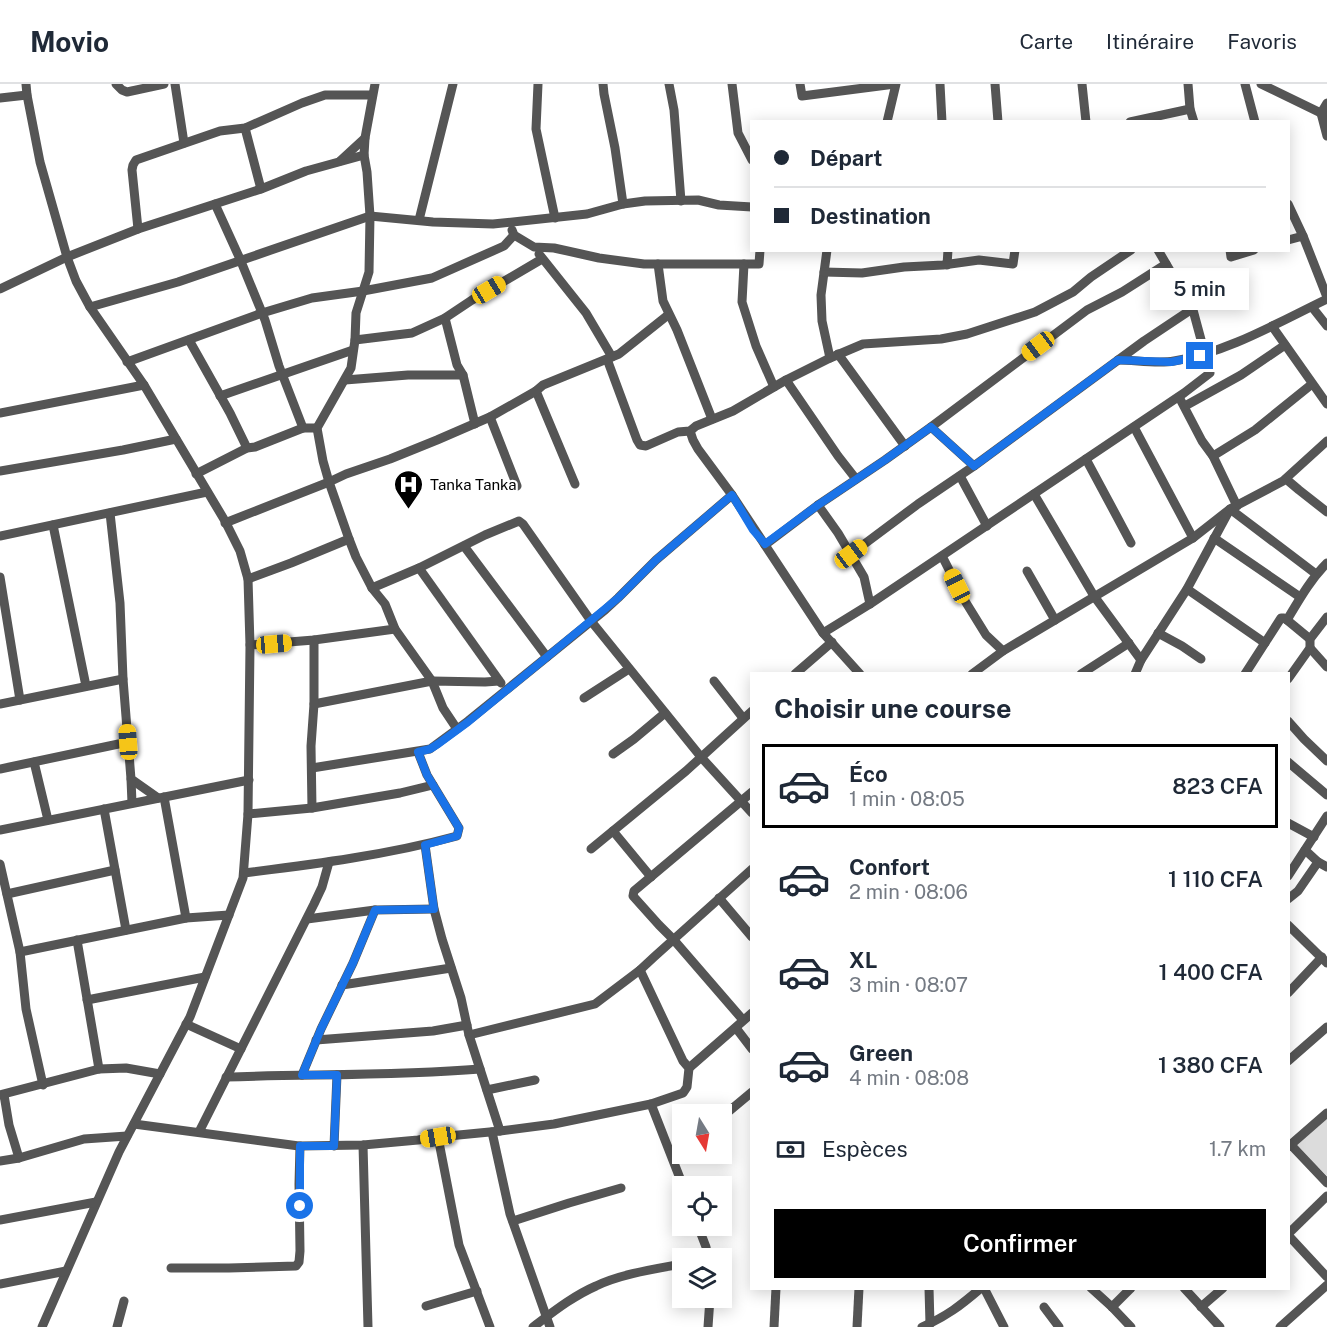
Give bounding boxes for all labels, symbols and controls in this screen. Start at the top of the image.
text: Movio [30,25,109,58]
text: Carte [1019,29,1073,54]
text: Itinéraire [1106,29,1194,54]
text: Favoris [1227,29,1297,54]
text: Départ [810,145,882,171]
text: Destination [810,203,931,229]
callout: 5 min [1150,269,1250,311]
car [469,273,509,307]
text: 5 min [1173,277,1226,301]
car [1018,328,1058,364]
route end [1186,342,1213,369]
hospital icon: Tanka Tanka [393,468,425,510]
place label: Tanka Tanka [430,476,517,493]
car [831,536,871,572]
car [941,566,973,606]
car [255,633,293,655]
text: Choisir une course [774,692,1012,724]
car [118,723,138,761]
icon: car [777,759,831,813]
text: Éco [849,761,888,787]
text: 823 CFA [1172,773,1263,799]
text: 1 min · 08:05 [849,787,965,811]
icon: car [777,852,831,906]
text: Confort [849,854,930,880]
text: 1 110 CFA [1168,866,1263,892]
text: 2 min · 08:06 [849,880,968,904]
icon: car [777,945,831,999]
text: XL [849,947,877,973]
text: 1 400 CFA [1159,959,1263,985]
text: 3 min · 08:07 [849,973,968,997]
icon: car [777,1038,831,1092]
text: Green [849,1040,913,1066]
text: 1 380 CFA [1158,1052,1263,1078]
text: 4 min · 08:08 [849,1066,969,1090]
north arrow [672,1104,732,1164]
map controls [672,1104,732,1308]
car [419,1125,457,1149]
icon: cash [774,1133,807,1166]
text: Espèces [822,1136,908,1162]
text: 1.7 km [1209,1137,1266,1161]
button: locate [672,1176,732,1236]
route start [286,1192,313,1219]
button: Confirmer [774,1209,1266,1278]
button: layers [672,1248,732,1308]

